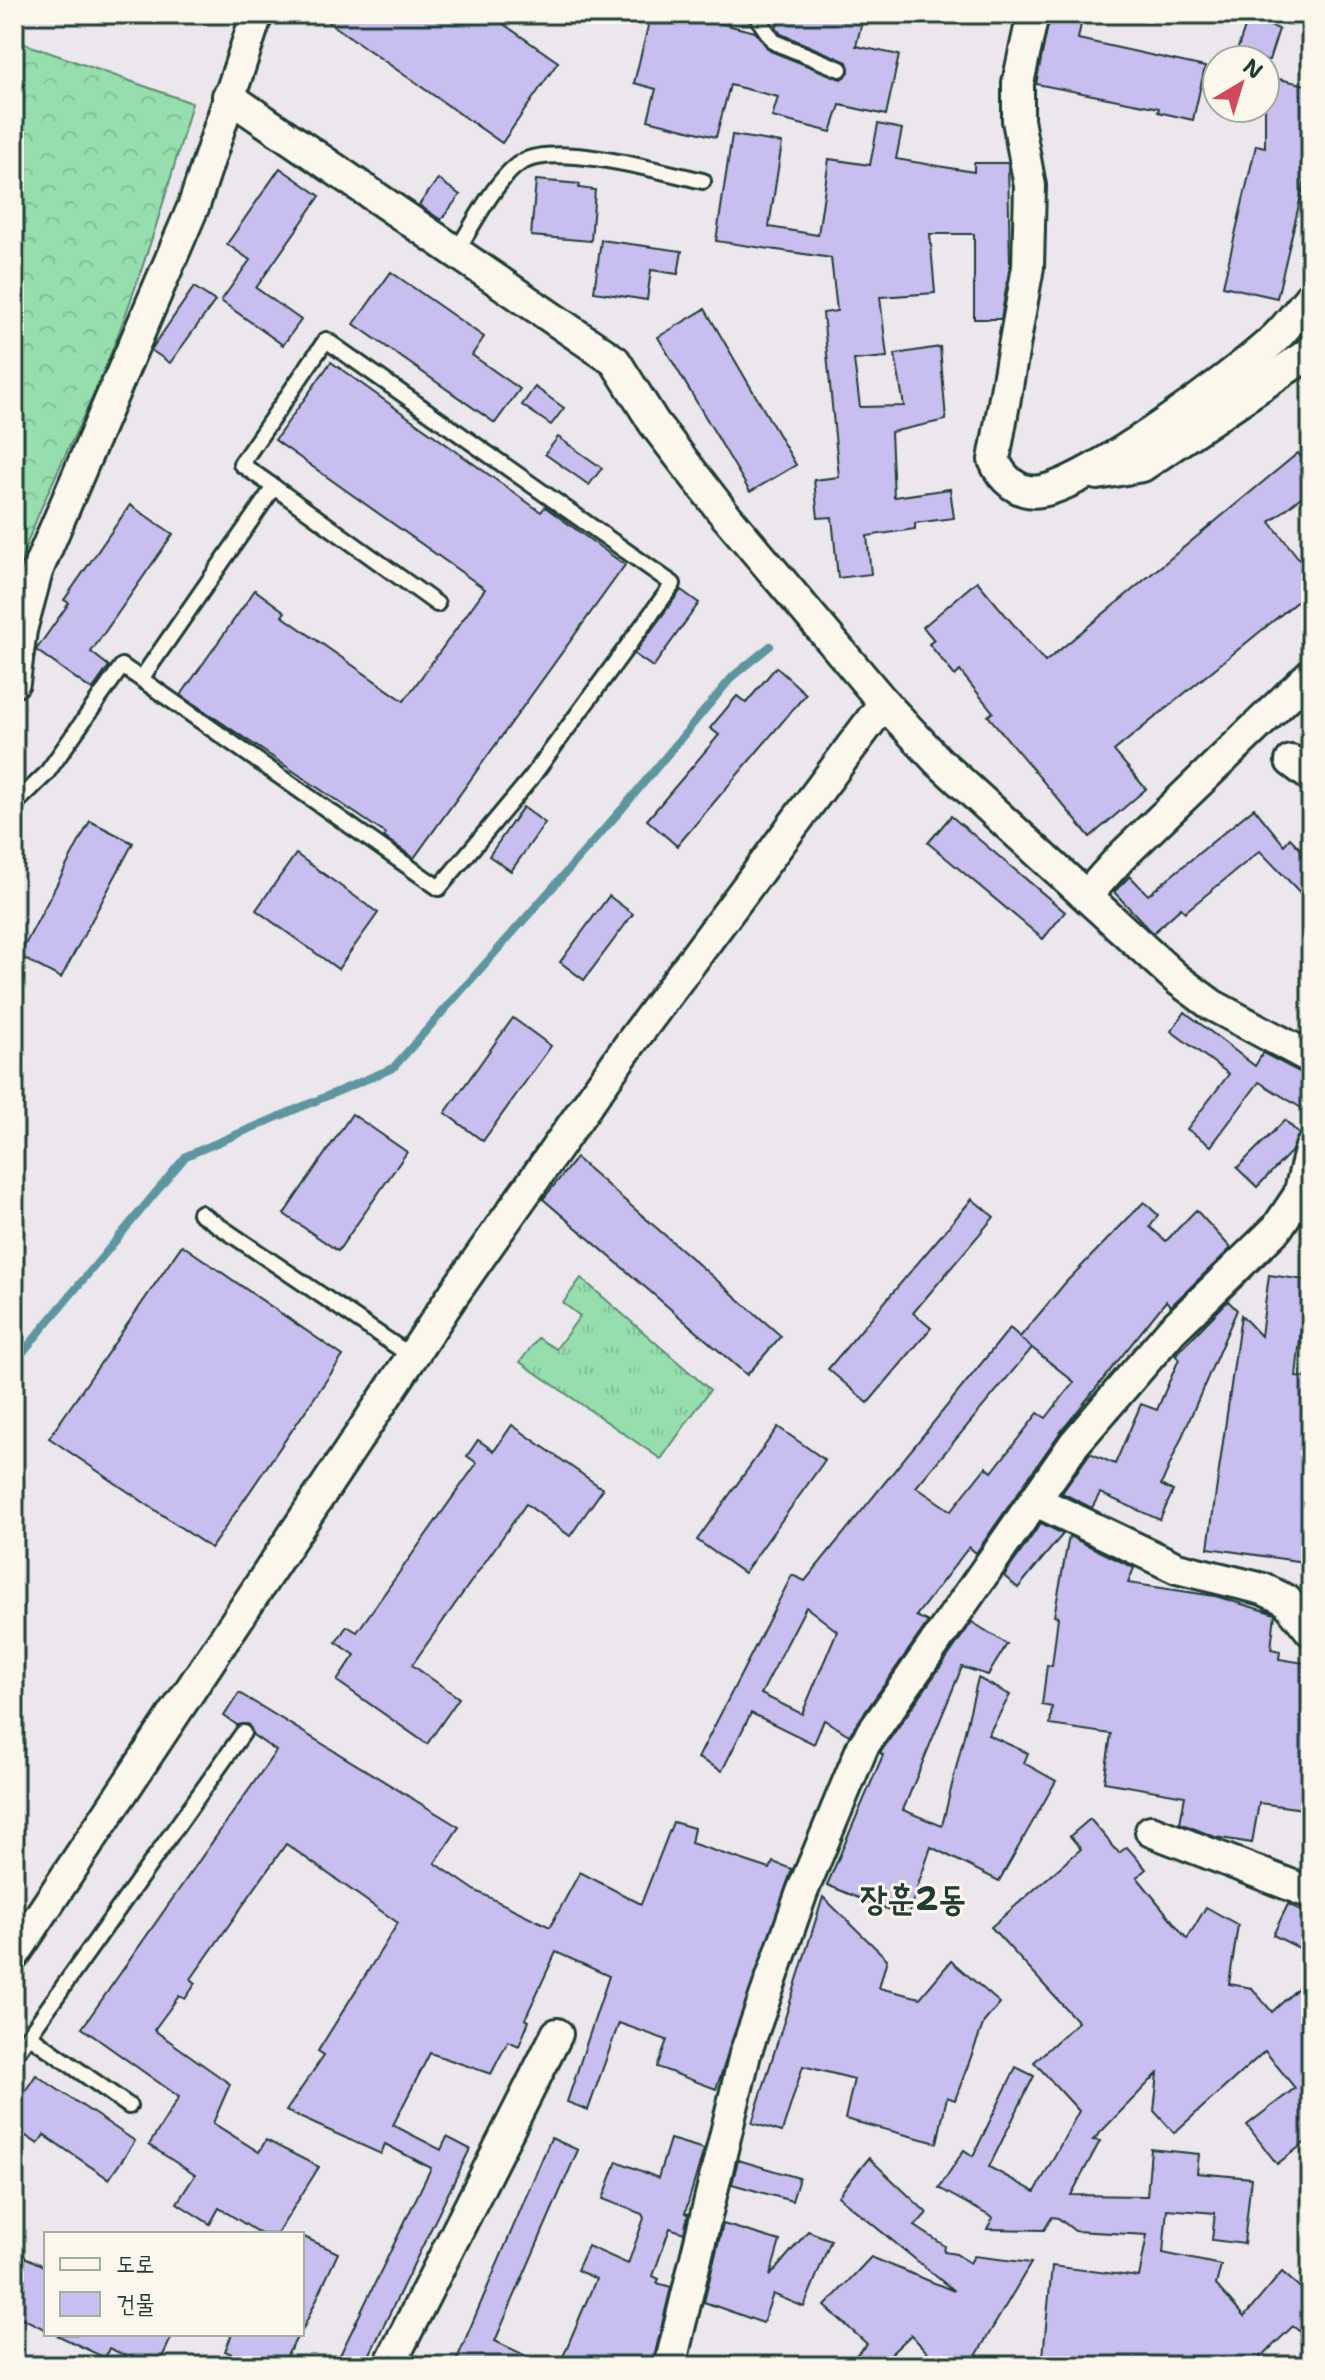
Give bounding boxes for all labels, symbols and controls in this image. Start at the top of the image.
north arrow [1201,44,1281,124]
text: N [1237,52,1269,85]
district label: 장훈2동 [860,1875,966,1921]
legend [44,2232,304,2336]
text: 도로 [116,2248,155,2280]
text: 건물 [116,2288,155,2320]

